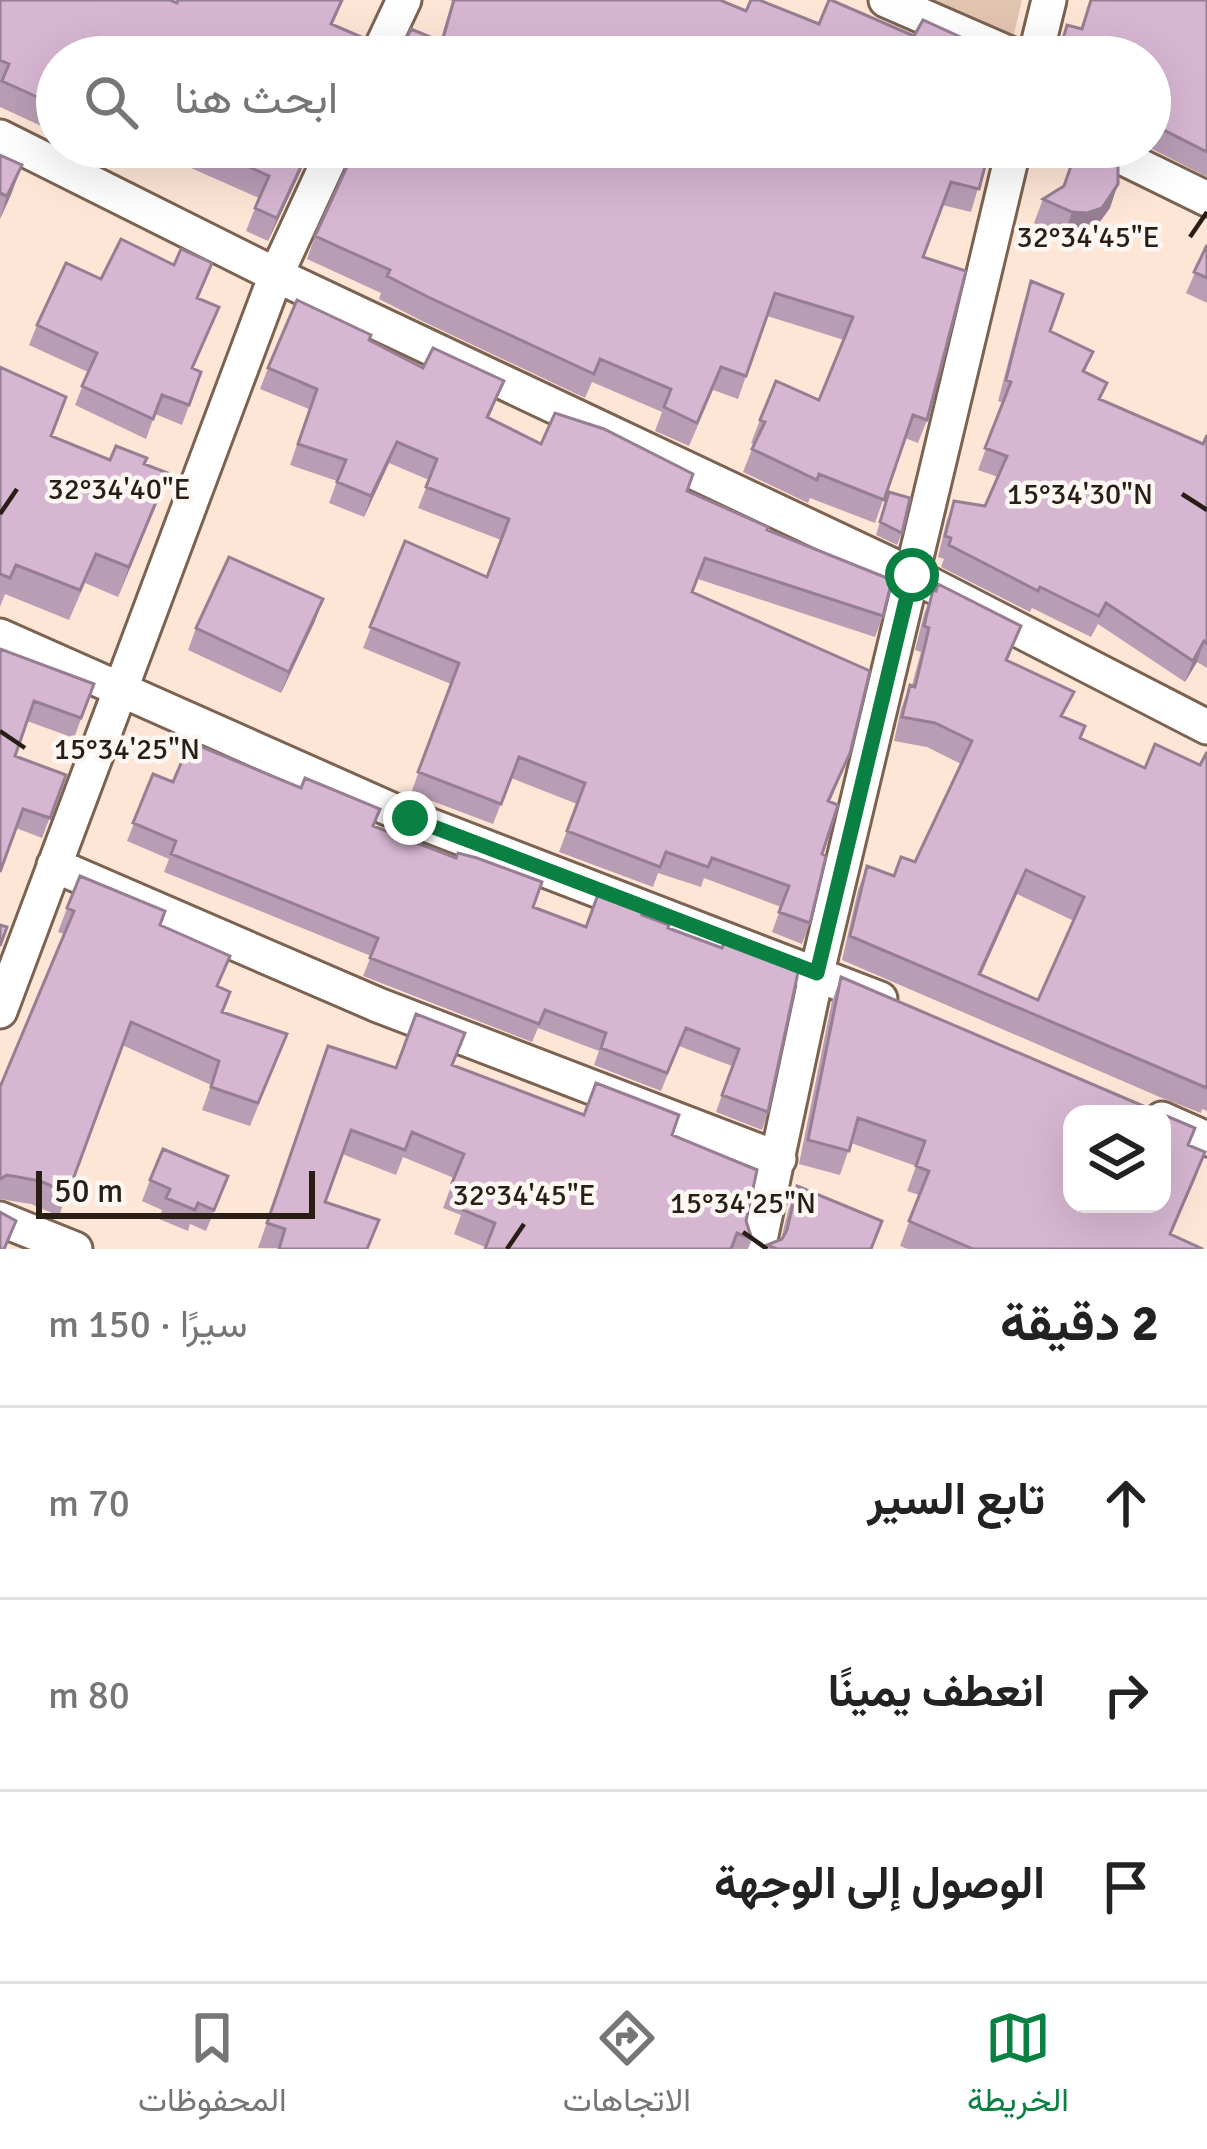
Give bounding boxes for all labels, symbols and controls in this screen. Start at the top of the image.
search box [36,36,1171,168]
icon: search [78,69,144,135]
text: ابحث هنا [174,71,338,126]
text: 32°34'45"E [1017,219,1160,256]
text: 32°34'40"E [48,471,191,508]
text: 15°34'30"N [1007,476,1153,513]
route start [885,548,939,602]
text: 15°34'25"N [54,731,200,768]
route end [383,791,437,845]
map controls [1063,1105,1171,1213]
button: layers [1063,1105,1171,1213]
scale bar [36,1165,315,1218]
text: 50 m [54,1171,123,1212]
text: 32°34'45"E [453,1177,596,1214]
text: 15°34'25"N [670,1185,816,1222]
text: 2 دقيقة [1000,1292,1159,1355]
text: سيرًا · 150 m [48,1300,248,1348]
icon: ahead [1093,1470,1159,1536]
text: تابع السير [867,1472,1045,1527]
text: 70 m [48,1479,130,1527]
icon: right [1093,1662,1159,1728]
text: انعطف يمينًا [828,1664,1045,1719]
text: 80 m [48,1671,130,1719]
icon: arrive [1093,1854,1159,1920]
text: الوصول إلى الوجهة [714,1856,1045,1911]
tab: المحفوظات [138,2005,287,2129]
tab: الاتجاهات [563,2005,691,2129]
tab: الخريطة [967,2005,1069,2129]

